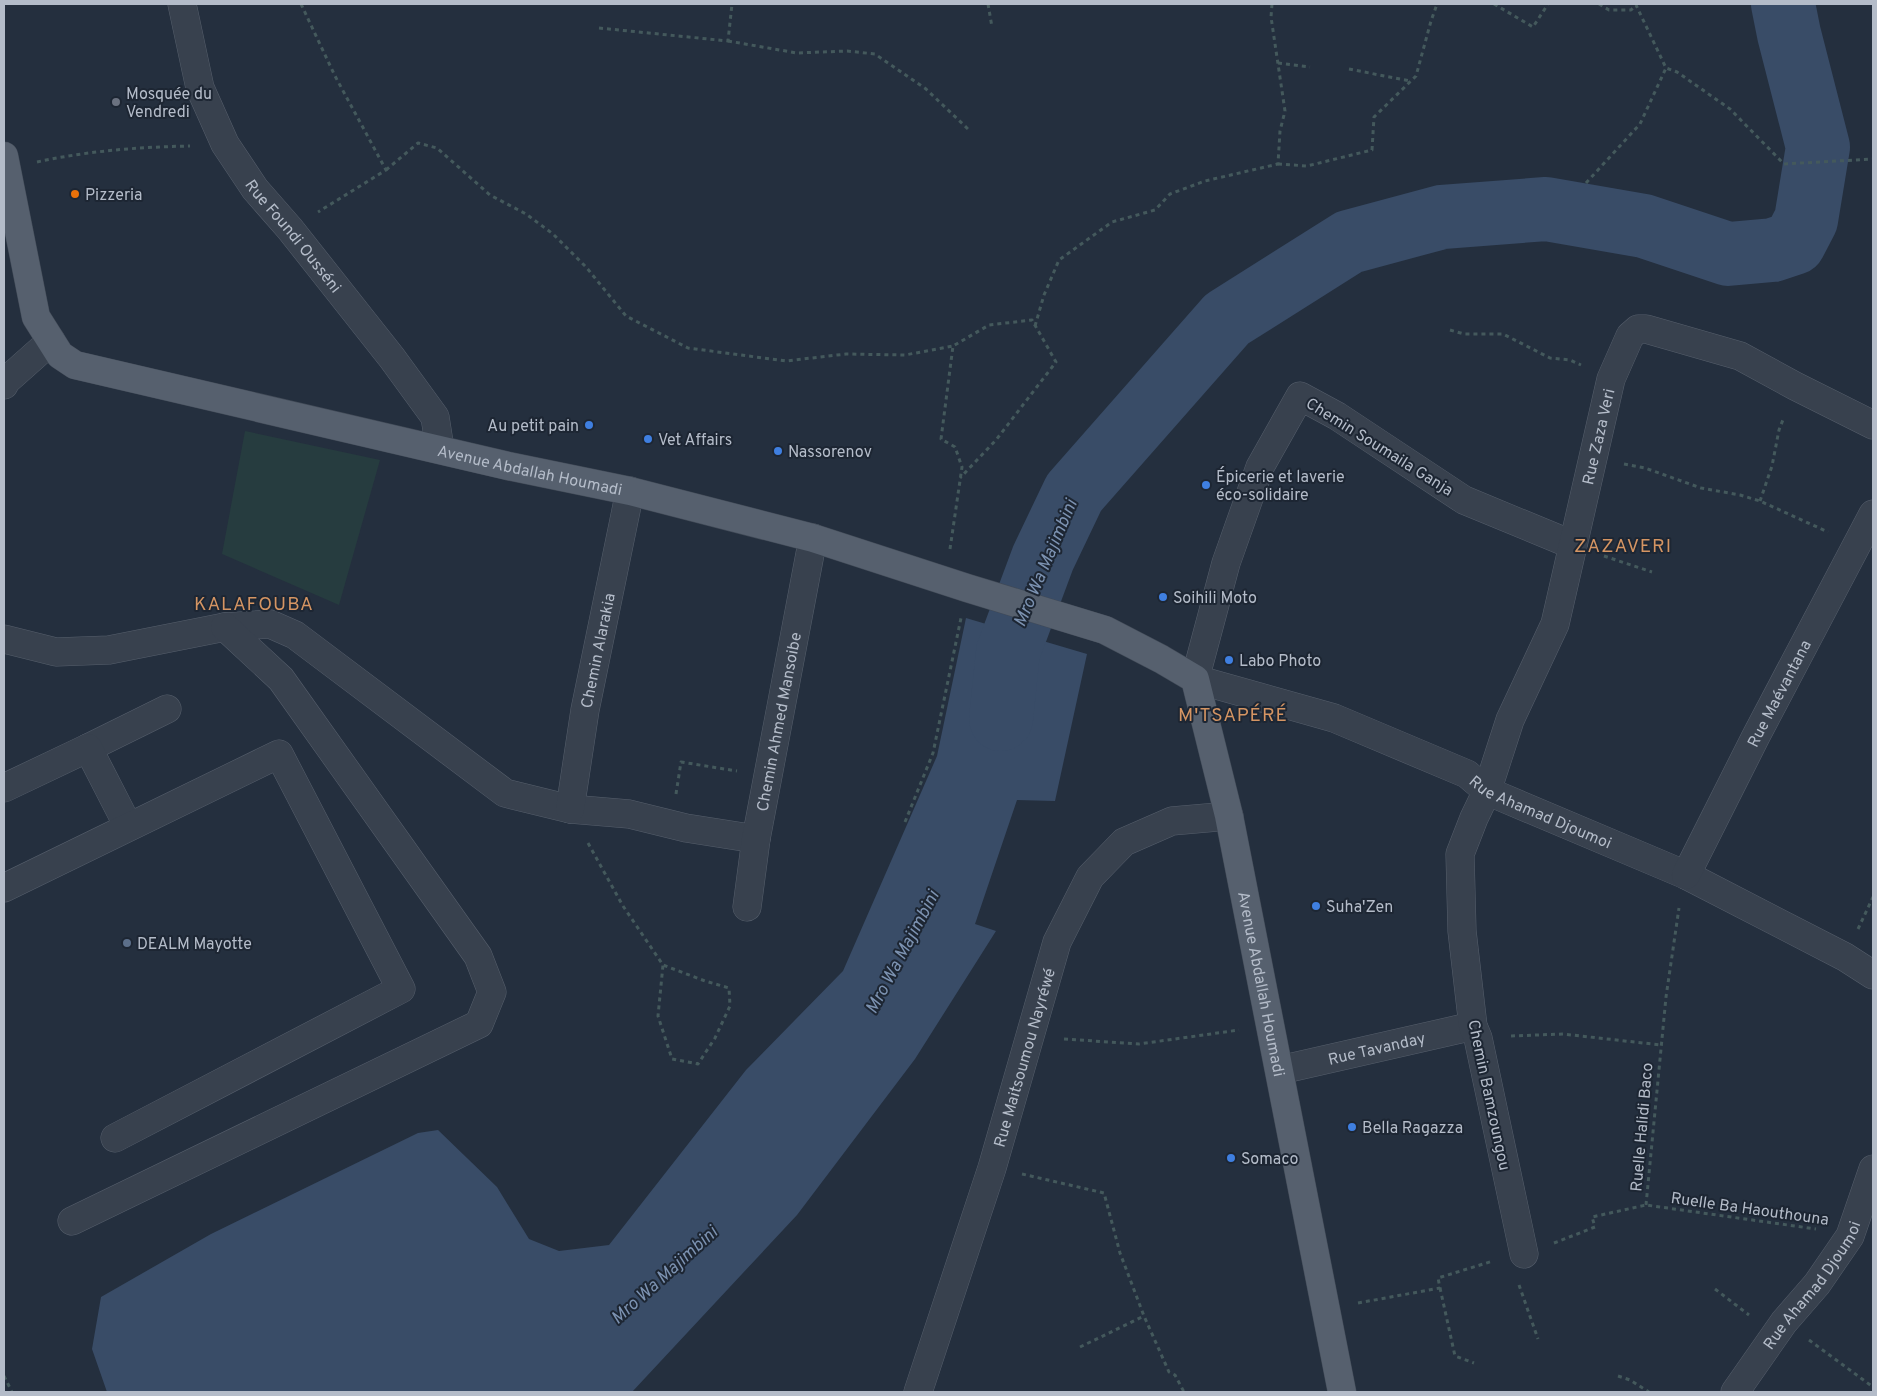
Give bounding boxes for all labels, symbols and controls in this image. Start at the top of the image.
place label: Mosquée du Vendredi [126,85,212,123]
marker: Mosquée du Vendredi [110,96,122,108]
street label: Rue Foundi Ousséni [240,176,345,298]
place label: Pizzeria [85,186,143,206]
marker: Pizzeria [69,188,81,200]
street label: Rue Zaza Veri [1579,387,1620,487]
street label: Chemin Soumaila Ganja [1301,394,1456,501]
place label: Au petit pain [487,417,579,437]
marker: Au petit pain [583,419,595,431]
place label: Vet Affairs [658,431,732,451]
marker: Vet Affairs [642,433,654,445]
street label: Avenue Abdallah Houmadi [435,442,624,501]
place label: Nassorenov [788,443,872,463]
marker: Nassorenov [772,445,784,457]
place label: Épicerie et laverie éco-solidaire [1216,466,1345,506]
marker: Épicerie et laverie éco-solidaire [1200,479,1212,491]
water label: Mro Wa Majimbini [1009,495,1084,631]
district label: ZAZAVERI [1574,535,1672,559]
place label: Soihili Moto [1173,589,1257,609]
street label: Chemin Alarakia [578,591,621,710]
marker: Soihili Moto [1157,591,1169,603]
district label: KALAFOUBA [194,593,314,617]
street label: Chemin Ahmed Mansoibe [753,631,807,813]
street label: Rue Maévantana [1744,637,1817,751]
place label: Labo Photo [1239,652,1321,672]
marker: Labo Photo [1223,654,1235,666]
district label: M'TSAPÉRÉ [1178,703,1288,728]
street label: Rue Ahamad Djoumoi [1464,772,1614,854]
water label: Mro Wa Majimbini [861,886,946,1018]
street label: Avenue Abdallah Houmadi [1232,890,1288,1079]
place label: Suha'Zen [1326,898,1393,918]
marker: Suha'Zen [1310,900,1322,912]
place label: DEALM Mayotte [137,935,252,955]
marker: DEALM Mayotte [121,937,133,949]
street label: Rue Maitsoumou Nayréwé [990,966,1061,1150]
street label: Chemin Bamzoungou [1462,1018,1514,1173]
street label: Rue Tavanday [1326,1029,1428,1071]
street label: Ruelle Halidi Baco [1627,1062,1659,1192]
place label: Bella Ragazza [1362,1119,1463,1139]
marker: Bella Ragazza [1346,1121,1358,1133]
place label: Somaco [1241,1150,1299,1170]
marker: Somaco [1225,1152,1237,1164]
street label: Ruelle Ba Haouthouna [1669,1189,1830,1231]
street label: Rue Ahamad Djoumoi [1760,1219,1866,1354]
water label: Mro Wa Majimbini [607,1221,725,1330]

